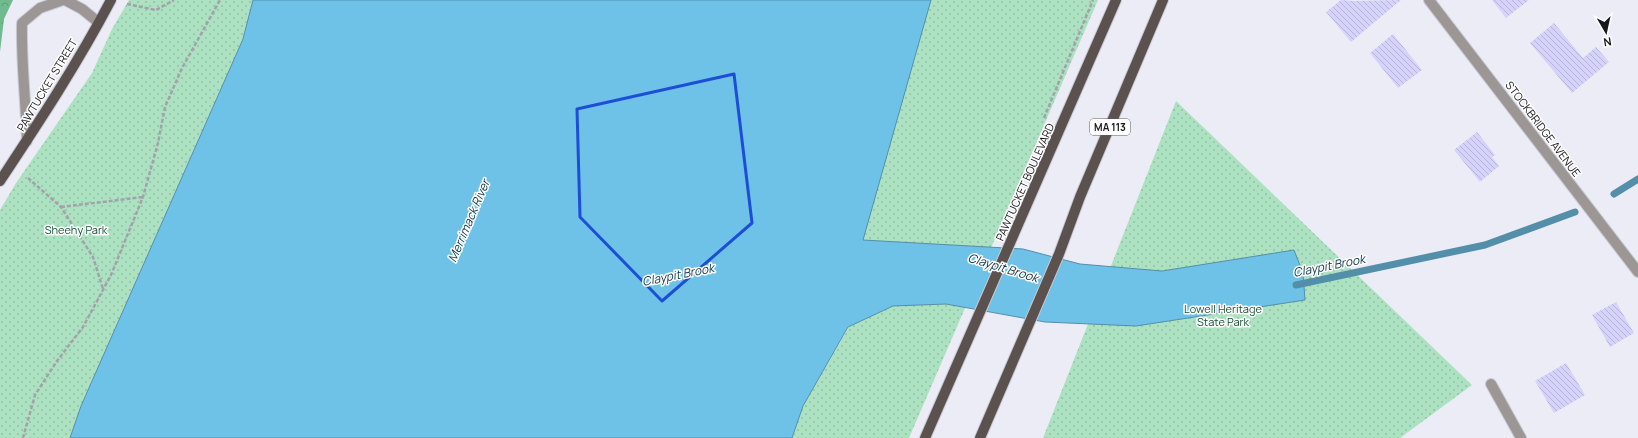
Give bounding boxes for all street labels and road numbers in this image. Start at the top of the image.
street label: PAWTUCKET STREET [13,35,80,134]
street label: STOCKBRIDGE AVENUE [1502,78,1584,180]
road number: MA 113 [1090,119,1130,135]
street label: PAWTUCKET BOULEVARD [992,121,1057,243]

